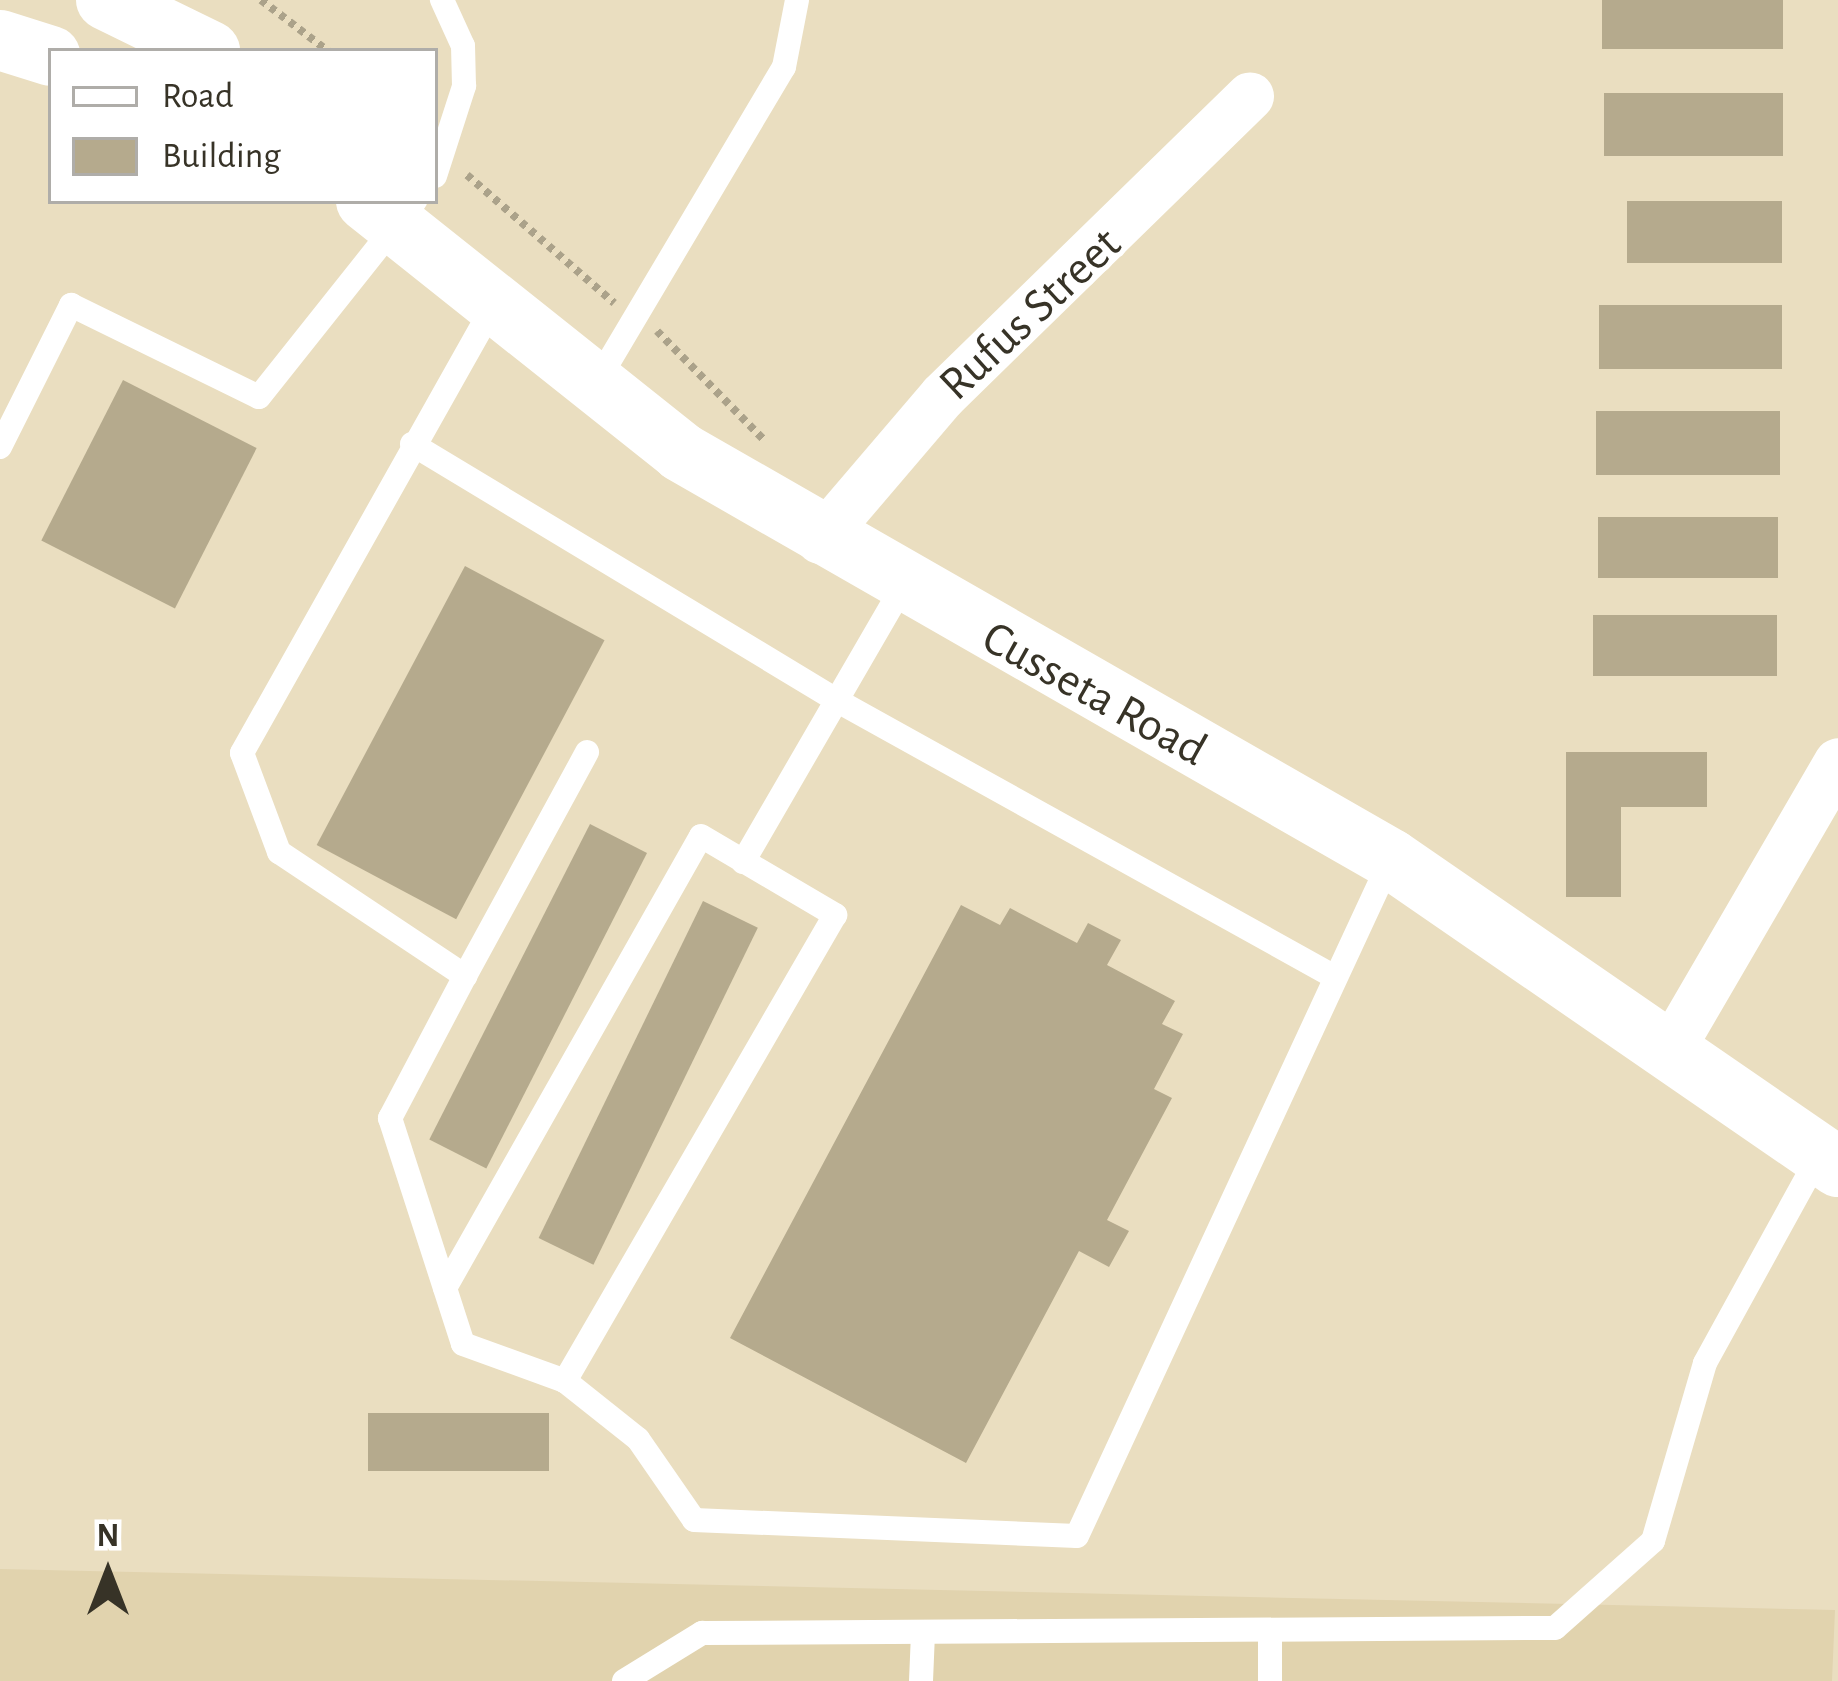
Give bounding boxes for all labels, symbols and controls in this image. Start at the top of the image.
legend [48,48,438,204]
text: Road [162,78,234,114]
text: Building [162,138,281,174]
street label: Rufus Street [928,216,1134,414]
street label: Cusseta Road [972,610,1216,780]
north arrow [48,1513,168,1633]
text: N [97,1520,119,1553]

